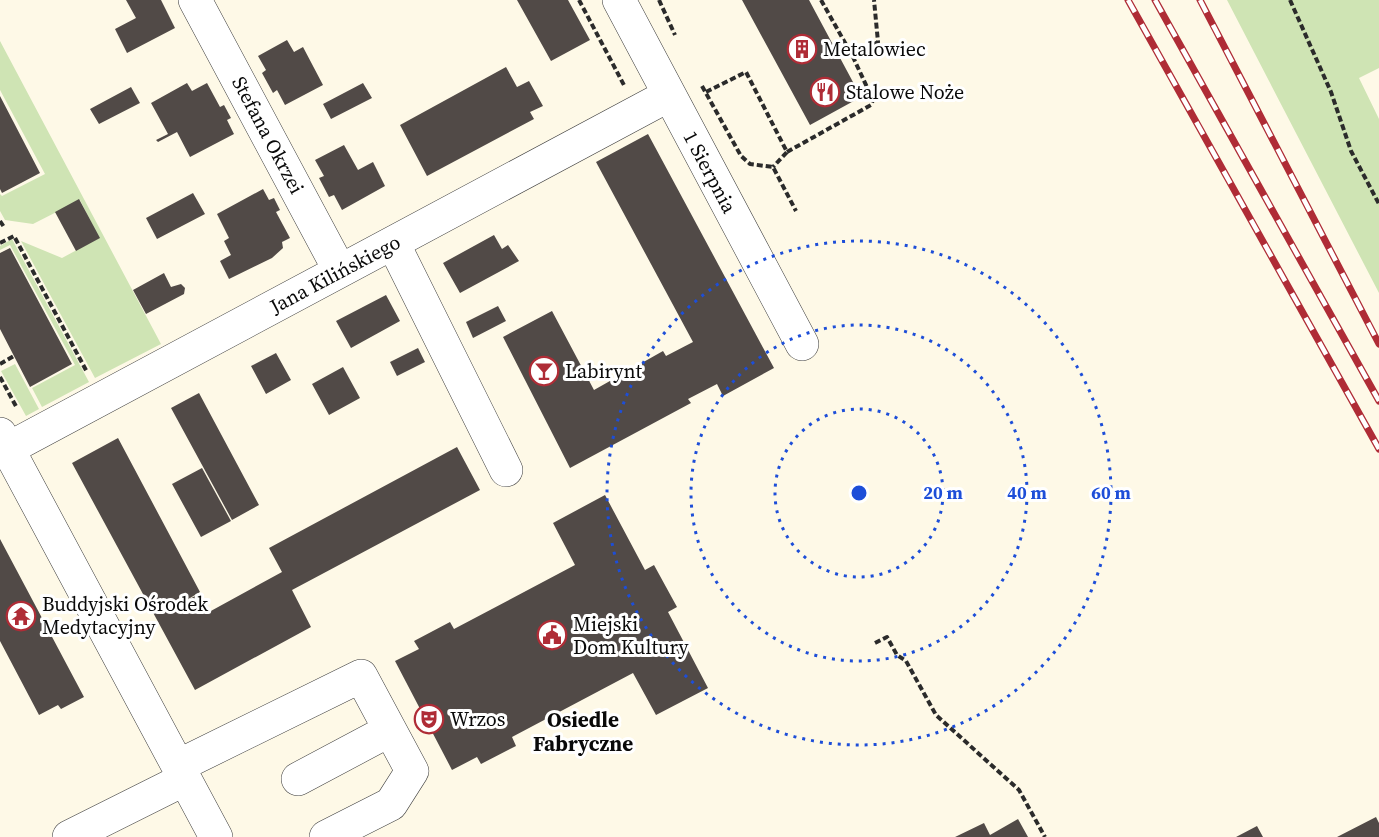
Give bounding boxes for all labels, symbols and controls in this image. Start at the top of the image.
building icon: Metalowiec [786,33,818,65]
place label: Metalowiec [823,35,926,63]
street label: Stefana Okrzei [225,71,311,199]
restaurant icon: Stalowe Noże [809,76,841,108]
place label: Stalowe Noże [846,78,964,106]
street label: 1 Sierpnia [677,126,744,219]
street label: Jana Kilińskiego [264,228,405,321]
bar icon: Labirynt [528,355,560,387]
place label: Labirynt [565,357,643,385]
text: 20 m [923,480,963,505]
text: 40 m [1007,480,1047,505]
text: 60 m [1091,480,1131,505]
centre of rings [849,483,869,503]
place label: Buddyjski Ośrodek Medytacyjny [42,590,208,641]
temple icon: Buddyjski Ośrodek Medytacyjny [5,600,37,632]
place label: Miejski Dom Kultury [573,610,689,661]
public building icon: Miejski Dom Kultury [536,619,568,651]
theatre icon: Wrzos [413,703,445,735]
place label: Wrzos [450,705,505,733]
district label: Osiedle Fabryczne [533,705,633,758]

